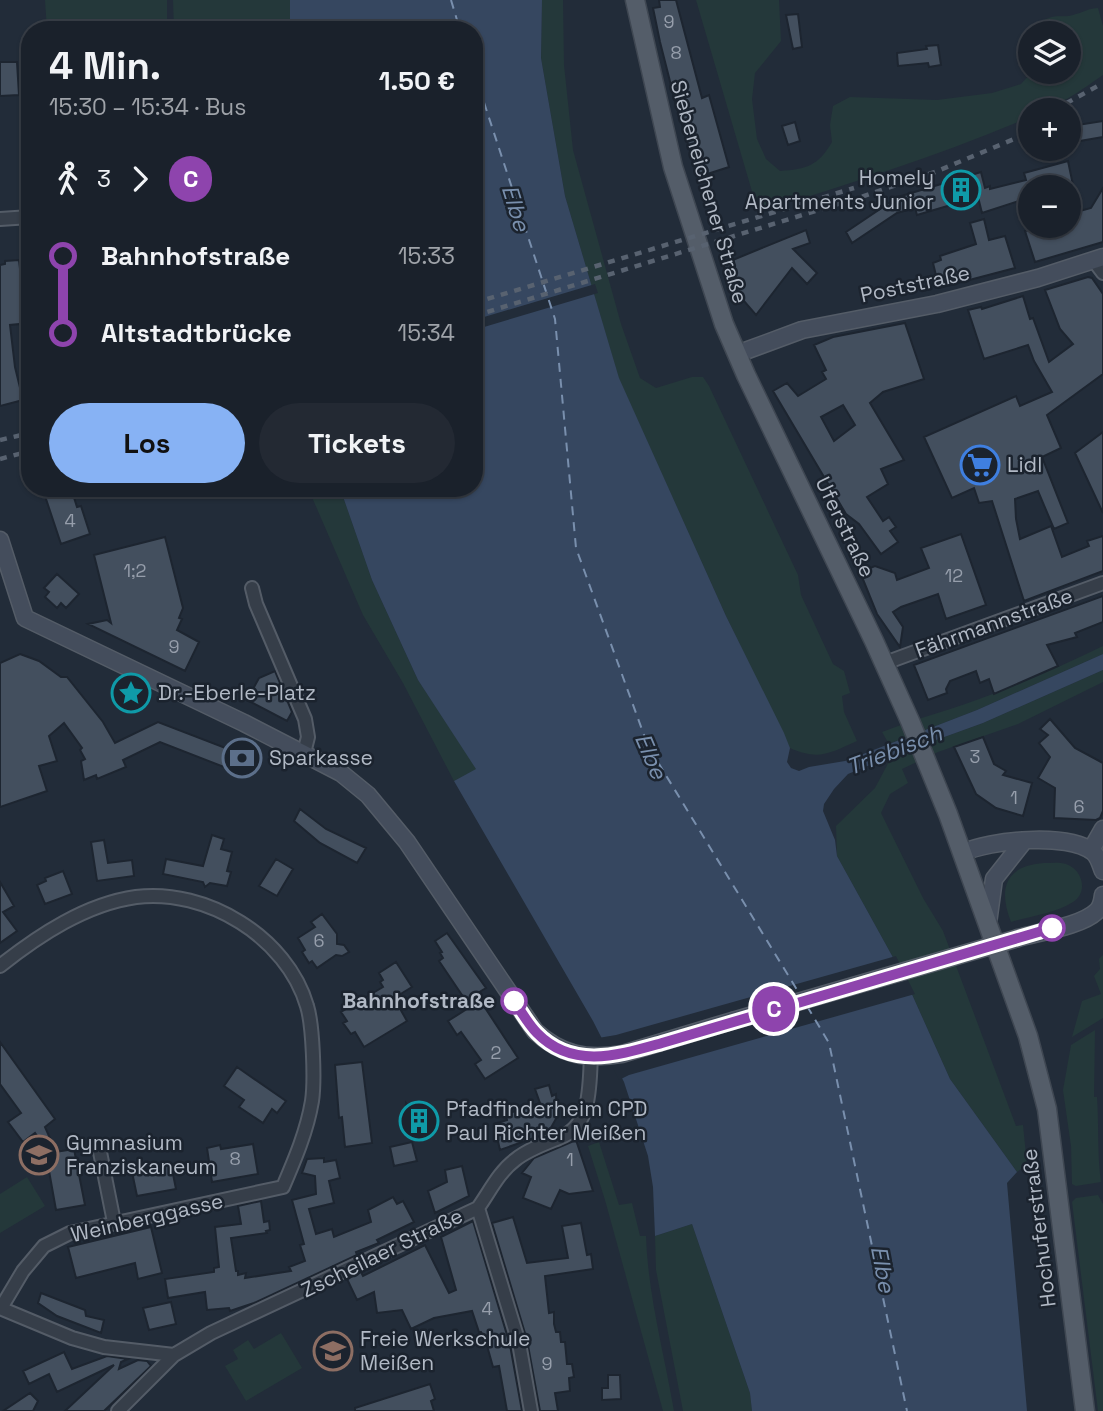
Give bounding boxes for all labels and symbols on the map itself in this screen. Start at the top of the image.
house number: 9 [663,10,675,33]
house number: 8 [670,41,682,64]
street label: Siebeneichener Straße [665,77,754,307]
place label: Homely Apartments Junior [745,164,934,215]
building icon: Homely Apartments Junior [940,169,982,211]
water label: Elbe [495,181,538,236]
street label: Poststraße [858,259,972,308]
supermarket icon: Lidl [959,444,1001,486]
place label: Lidl [1007,451,1042,478]
street label: Uferstraße [809,472,881,582]
house number: 4 [64,509,76,532]
house number: 1;2 [124,559,146,582]
house number: 12 [945,564,963,587]
street label: Fährmannstraße [911,582,1076,664]
house number: 9 [168,635,180,658]
place icon: Dr.-Eberle-Platz [110,672,152,714]
place label: Dr.-Eberle-Platz [158,679,316,706]
water label: Triebisch [842,718,947,782]
water label: Elbe [628,728,675,785]
bank icon: Sparkasse [221,737,263,779]
place label: Sparkasse [269,744,373,771]
house number: 3 [970,745,980,768]
house number: 1 [1010,786,1018,809]
house number: 6 [1073,795,1085,818]
unlabelled marker [1039,915,1065,941]
house number: 6 [313,929,325,952]
line badge: C [751,986,797,1032]
place label: Bahnhofstraße [342,987,495,1014]
marker: Bahnhofstraße [501,988,527,1014]
house number: 2 [491,1041,501,1064]
place label: Pfadfinderheim CPD Paul Richter Meißen [446,1095,648,1146]
building icon: Pfadfinderheim CPD Paul Richter Meißen [398,1100,440,1142]
place label: Gymnasium Franziskaneum [66,1129,216,1180]
school or university icon: Gymnasium Franziskaneum [18,1134,60,1176]
house number: 8 [229,1147,241,1170]
street label: Hochuferstraße [1015,1147,1062,1309]
house number: 1 [566,1148,574,1171]
street label: Weinberggasse [68,1187,226,1248]
street label: Zscheilaer Straße [296,1202,467,1303]
water label: Elbe [864,1243,902,1296]
house number: 4 [481,1297,493,1320]
place label: Freie Werkschule Meißen [360,1325,530,1376]
school or university icon: Freie Werkschule Meißen [312,1330,354,1372]
house number: 9 [541,1352,553,1375]

